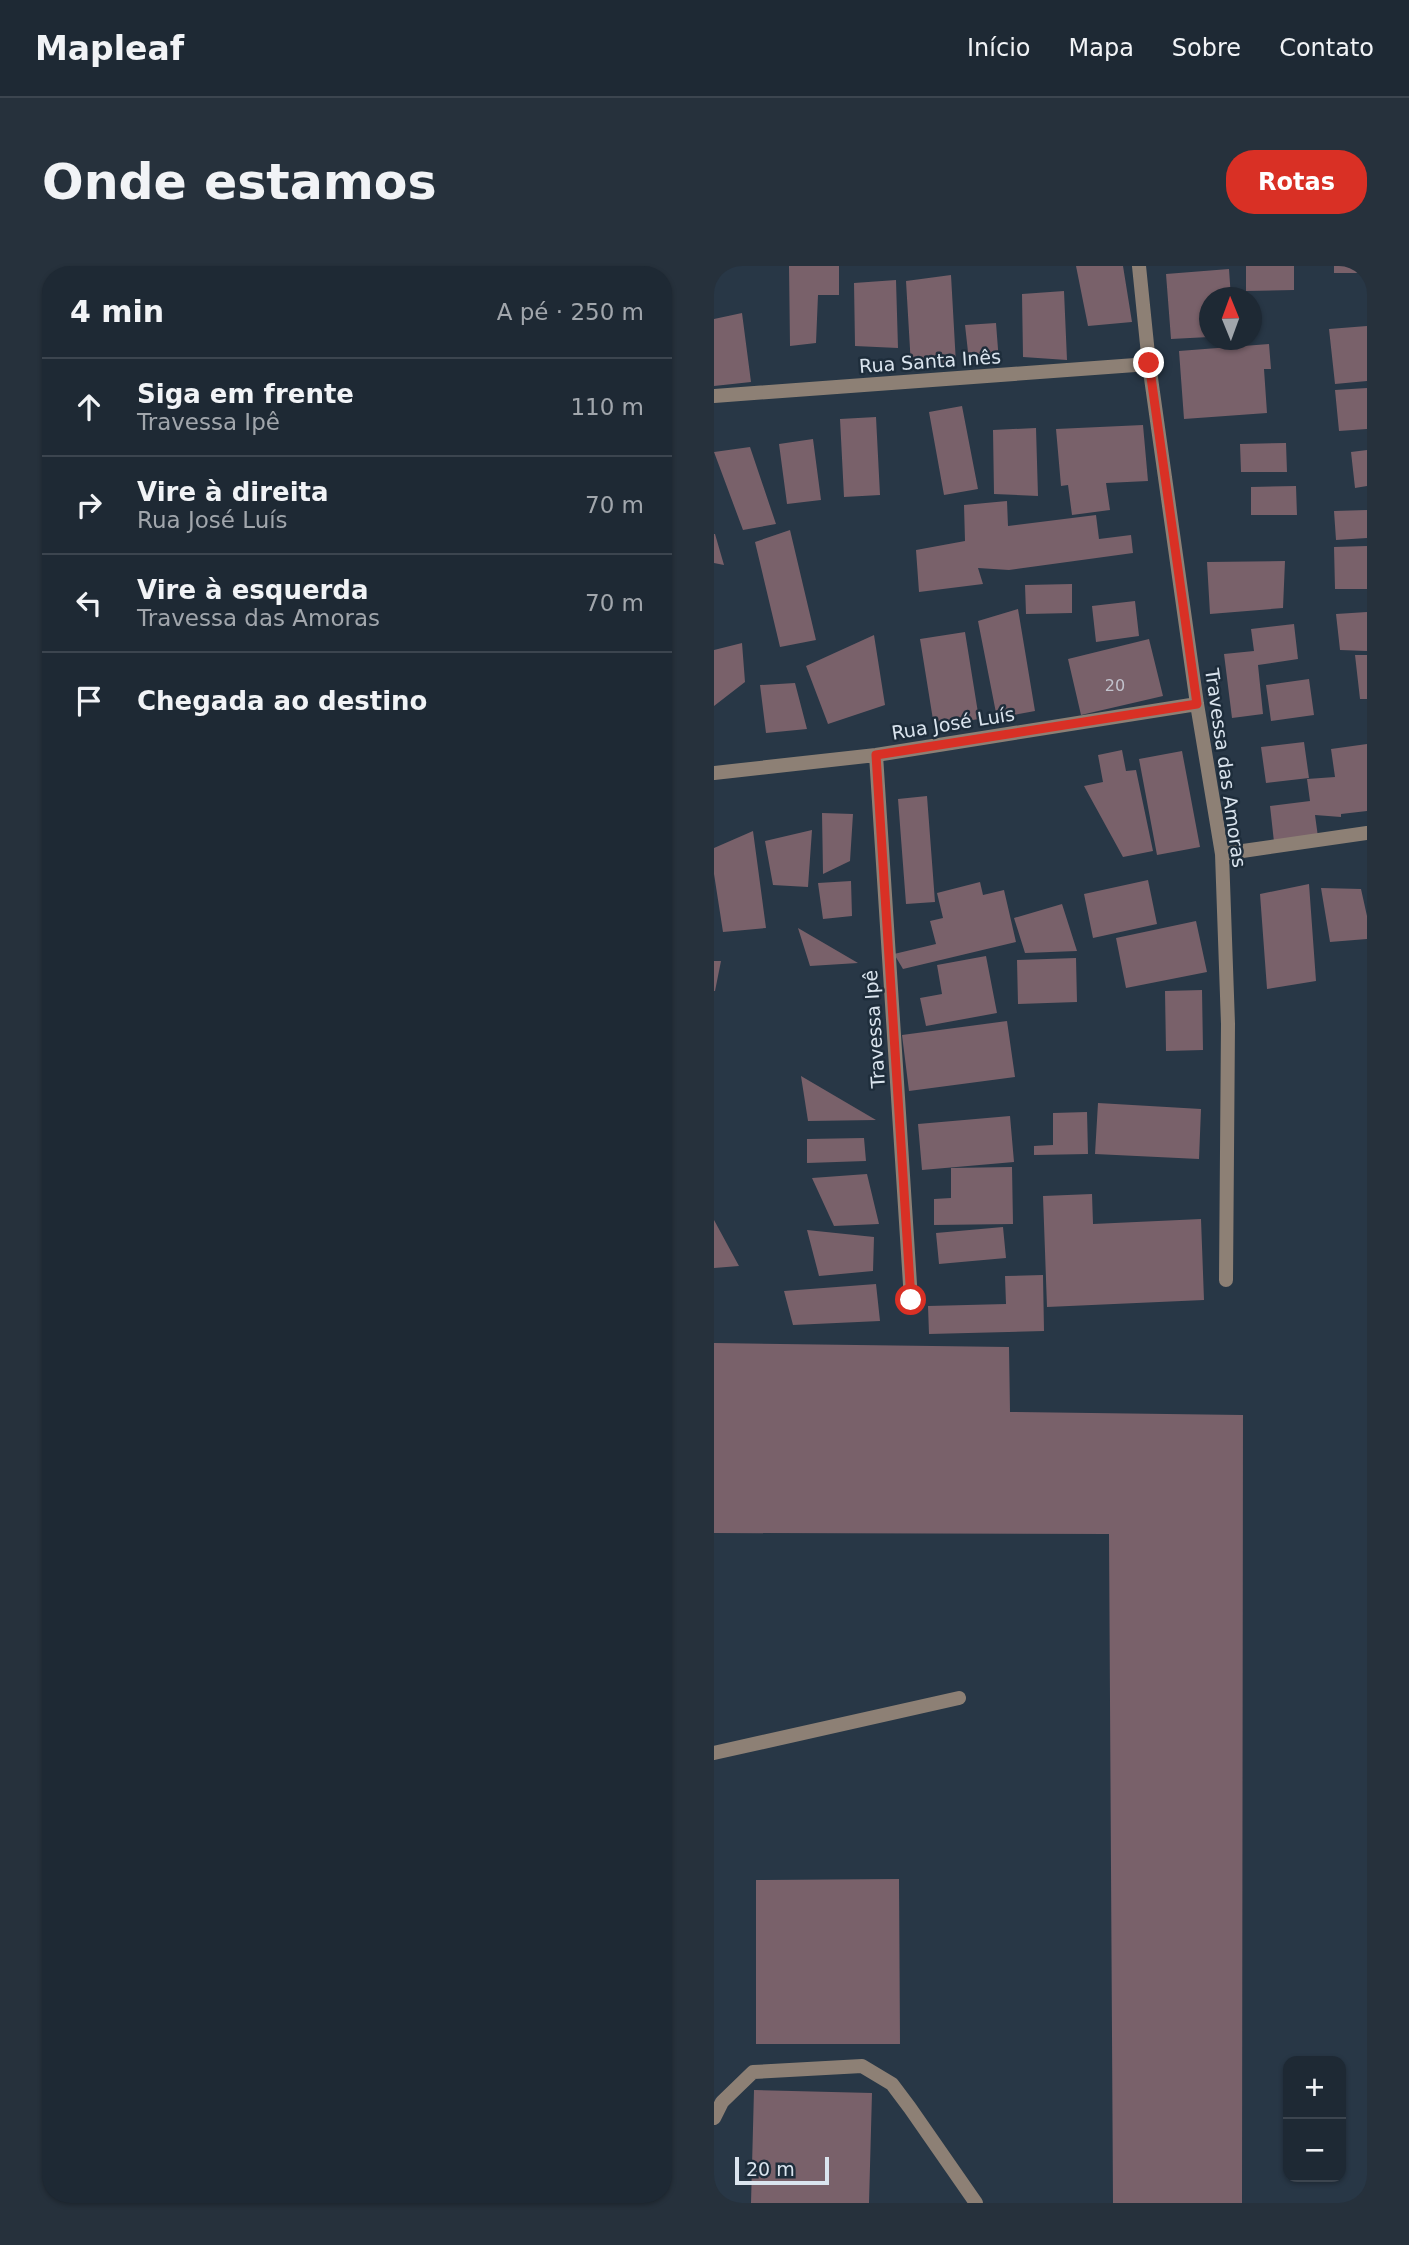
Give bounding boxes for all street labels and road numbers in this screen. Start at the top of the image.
street label: Rua Santa Inês [858,345,1002,377]
street label: Travessa das Amoras [1201,666,1251,869]
street label: Rua José Luís [890,702,1016,744]
street label: Travessa Ipê [859,969,889,1090]

